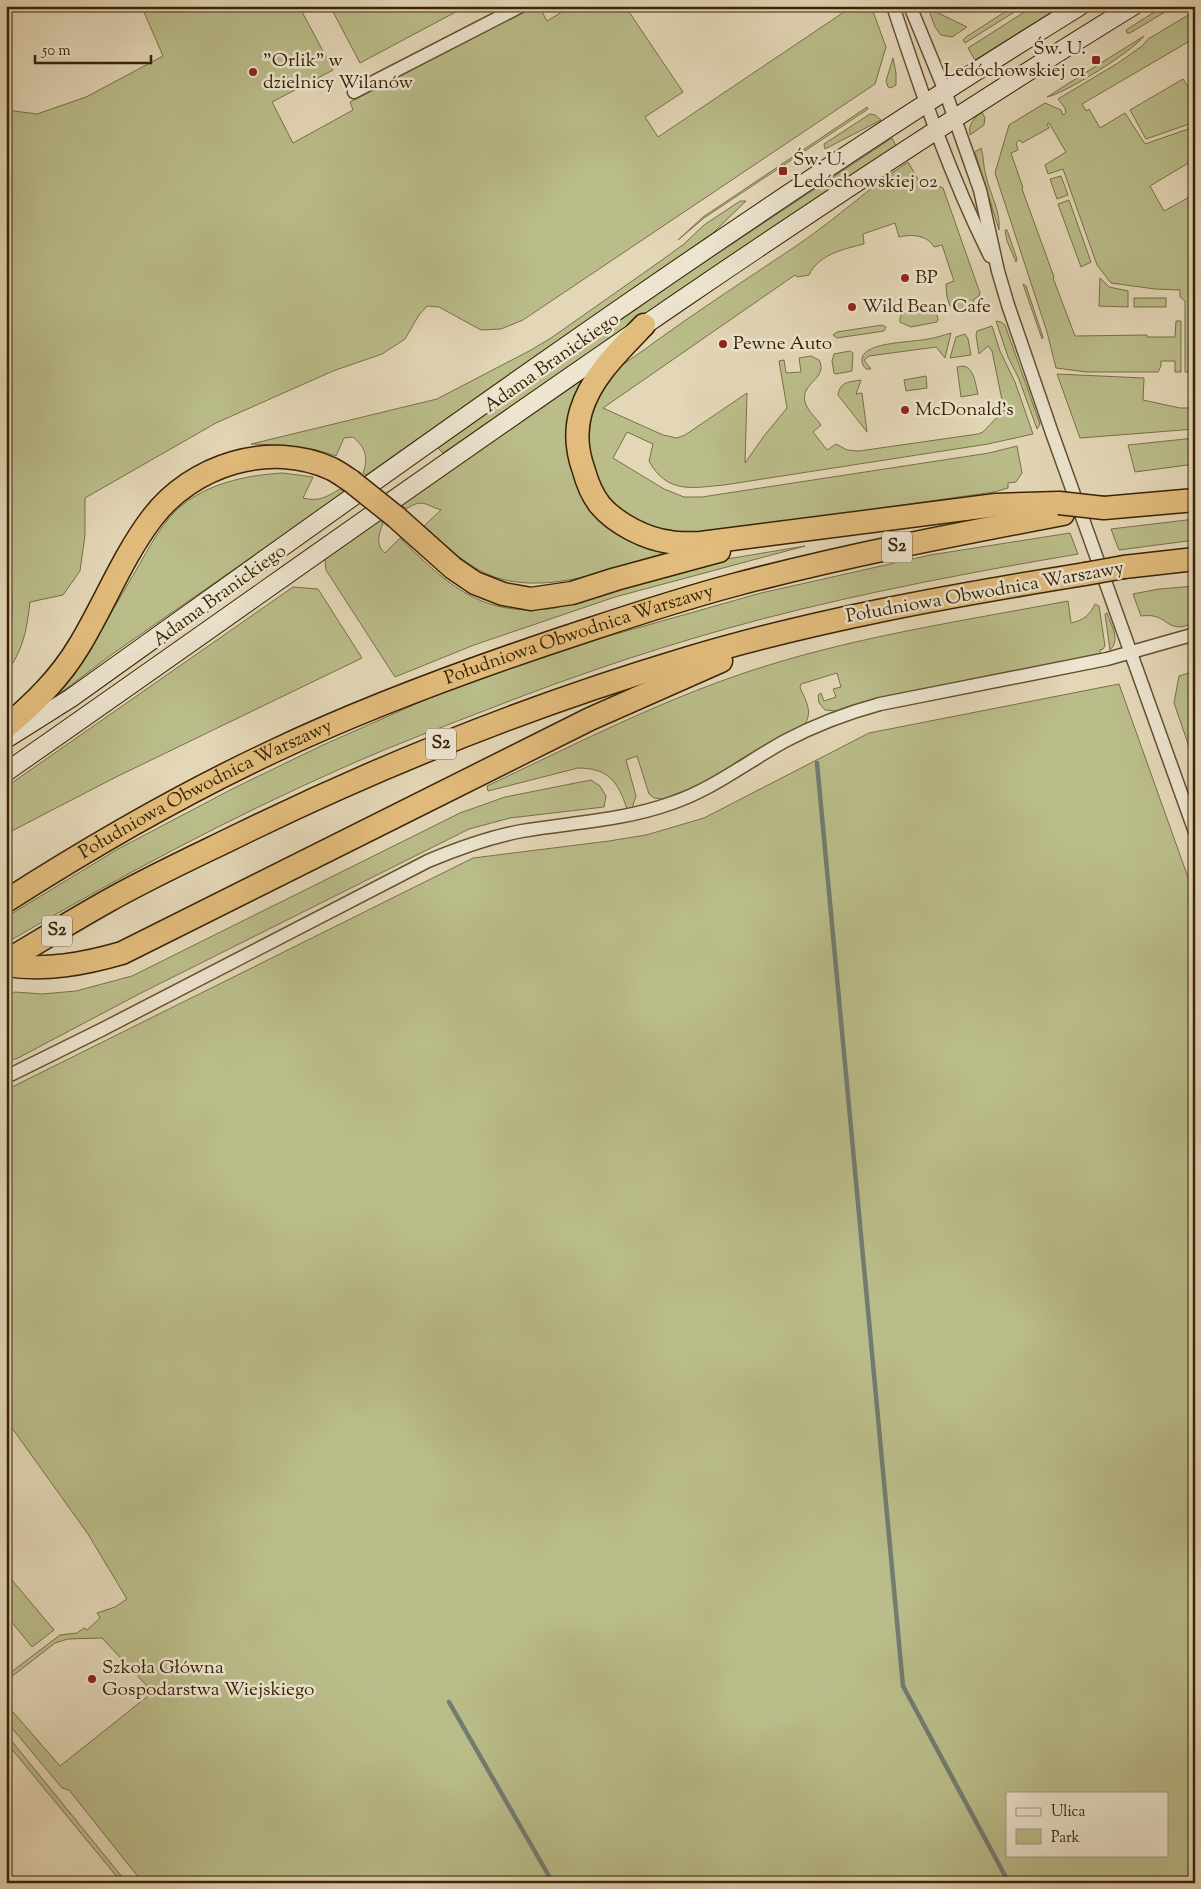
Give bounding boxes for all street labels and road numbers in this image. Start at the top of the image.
street label: Adama Branickiego [479,306,625,420]
road number: S2 [882,532,912,562]
street label: Adama Branickiego [148,538,292,654]
street label: Południowa Obwodnica Warszawy [844,555,1127,631]
street label: Południowa Obwodnica Warszawy [441,578,717,692]
street label: Południowa Obwodnica Warszawy [74,713,337,866]
road number: S2 [426,729,456,760]
road number: S2 [42,916,72,946]

